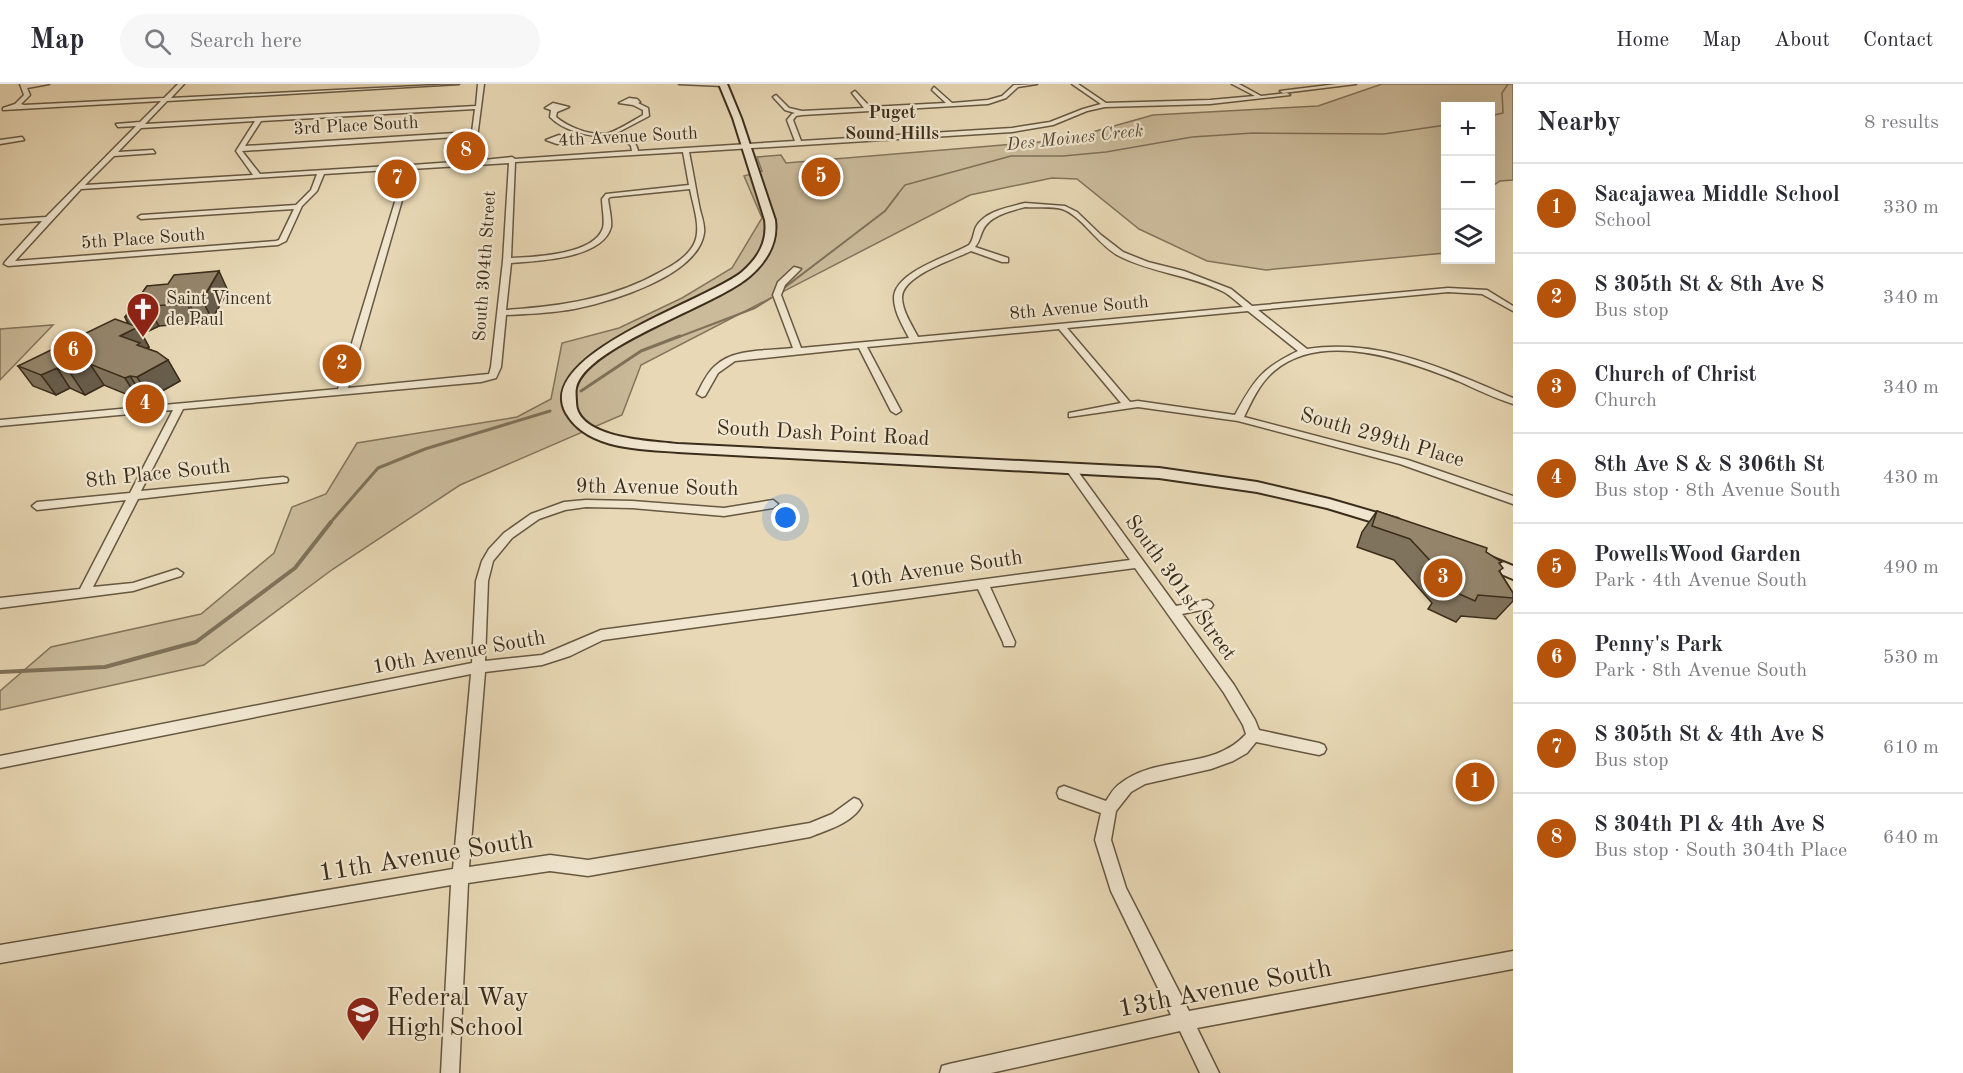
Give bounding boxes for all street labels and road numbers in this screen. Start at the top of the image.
street label: 3rd Place South [293,114,419,138]
street label: 4th Avenue South [558,124,698,150]
street label: South 304th Street [471,190,499,342]
street label: 5th Place South [80,226,206,252]
street label: 8th Avenue South [1009,293,1150,323]
street label: South 299th Place [1298,405,1466,471]
street label: South Dash Point Road [716,418,930,450]
street label: 8th Place South [85,456,231,492]
street label: 9th Avenue South [575,476,739,500]
street label: South 301st Street [1120,512,1240,664]
street label: 10th Avenue South [848,547,1024,593]
street label: 10th Avenue South [371,627,547,679]
street label: 11th Avenue South [317,827,535,887]
street label: 13th Avenue South [1116,956,1334,1022]

